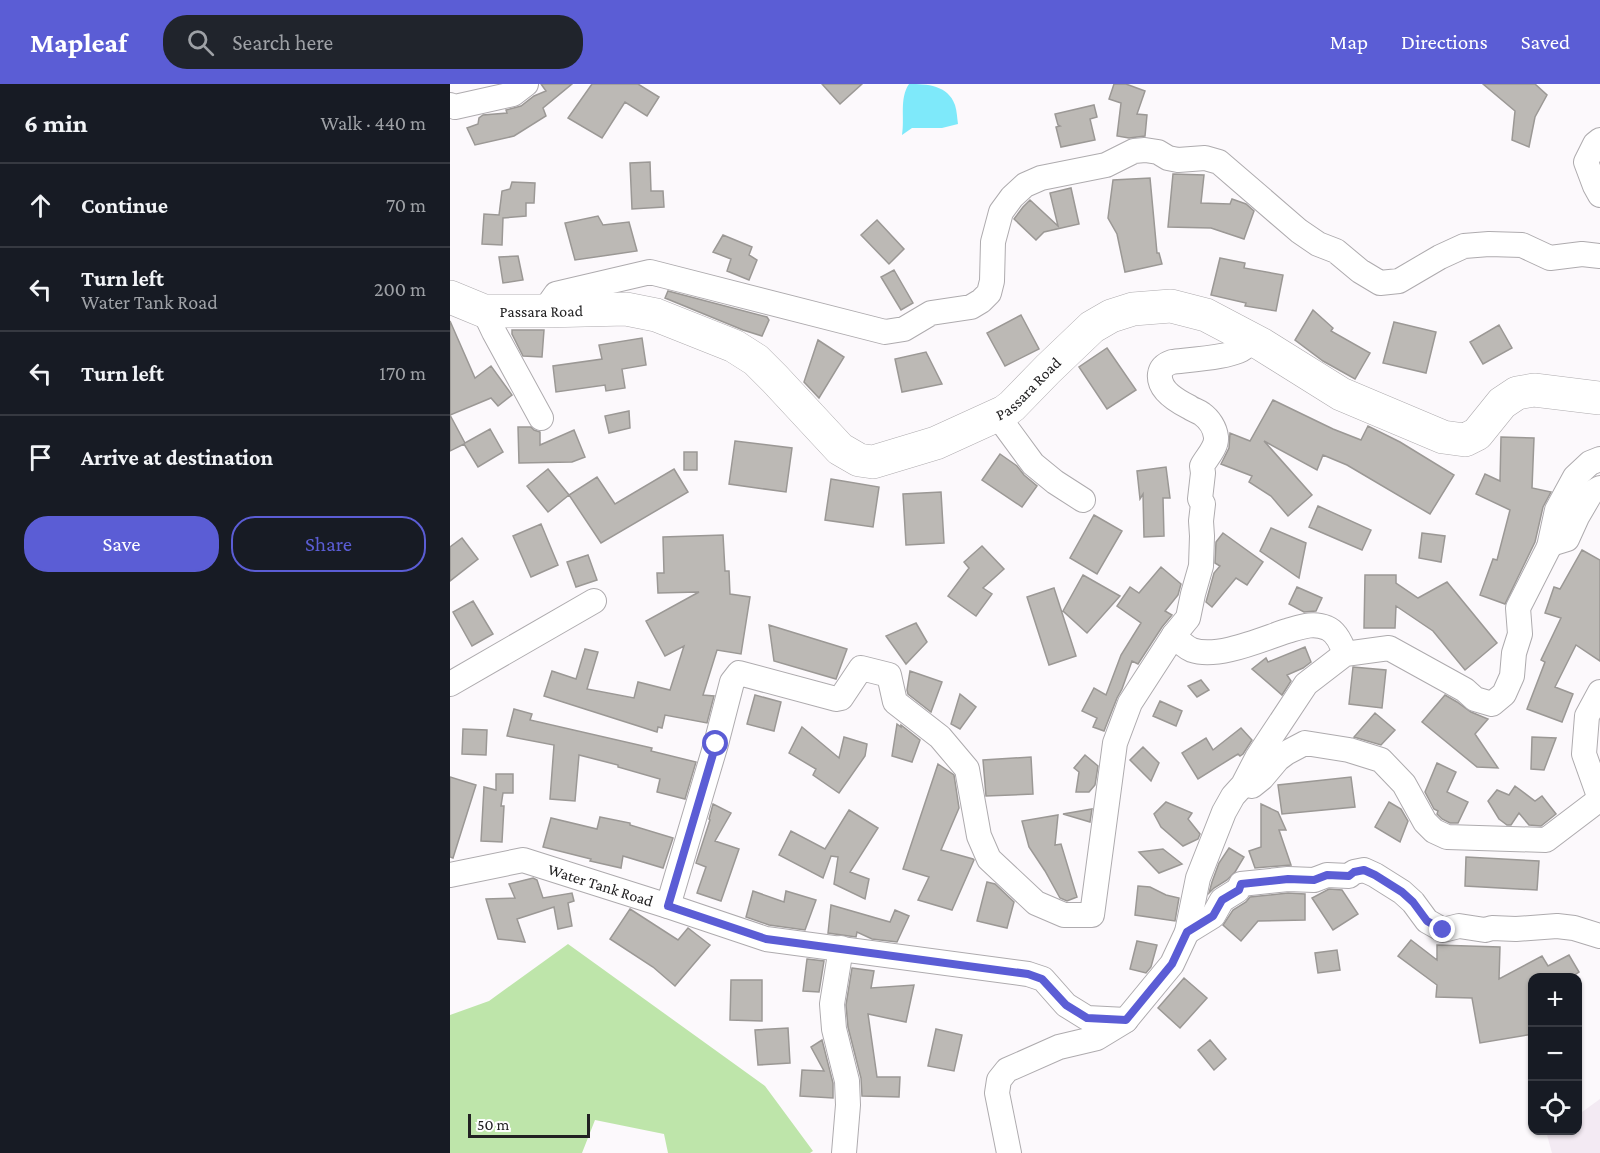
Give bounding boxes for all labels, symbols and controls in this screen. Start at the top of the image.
search box [163,15,583,69]
icon: search [184,26,217,59]
text: Mapleaf [30,27,127,58]
text: Search here [232,30,333,55]
text: Map [1330,30,1368,54]
text: Directions [1401,30,1488,54]
text: Saved [1521,30,1570,54]
text: 6 min [24,109,88,138]
text: Walk · 440 m [321,112,426,134]
icon: ahead [24,189,57,222]
text: Continue [81,193,168,218]
text: 70 m [386,194,426,216]
text: Turn left [81,266,164,291]
icon: left [24,273,57,306]
text: 200 m [374,278,426,300]
text: Water Tank Road [81,291,218,313]
street label: Passara Road [500,302,584,320]
street label: Passara Road [993,353,1065,424]
icon: left [24,357,57,390]
text: Turn left [81,361,164,386]
text: 170 m [379,362,426,384]
icon: arrive [24,441,57,474]
text: Arrive at destination [81,445,273,470]
button: Save [24,516,219,572]
button: Share [231,516,426,572]
route start [702,730,728,756]
street label: Water Tank Road [546,860,656,910]
route end [1429,916,1455,942]
map controls [1528,973,1582,1135]
button: + [1528,973,1582,1027]
button: − [1528,1027,1582,1081]
button: locate [1528,1081,1582,1135]
scale bar [468,1111,590,1138]
text: 50 m [477,1116,509,1133]

